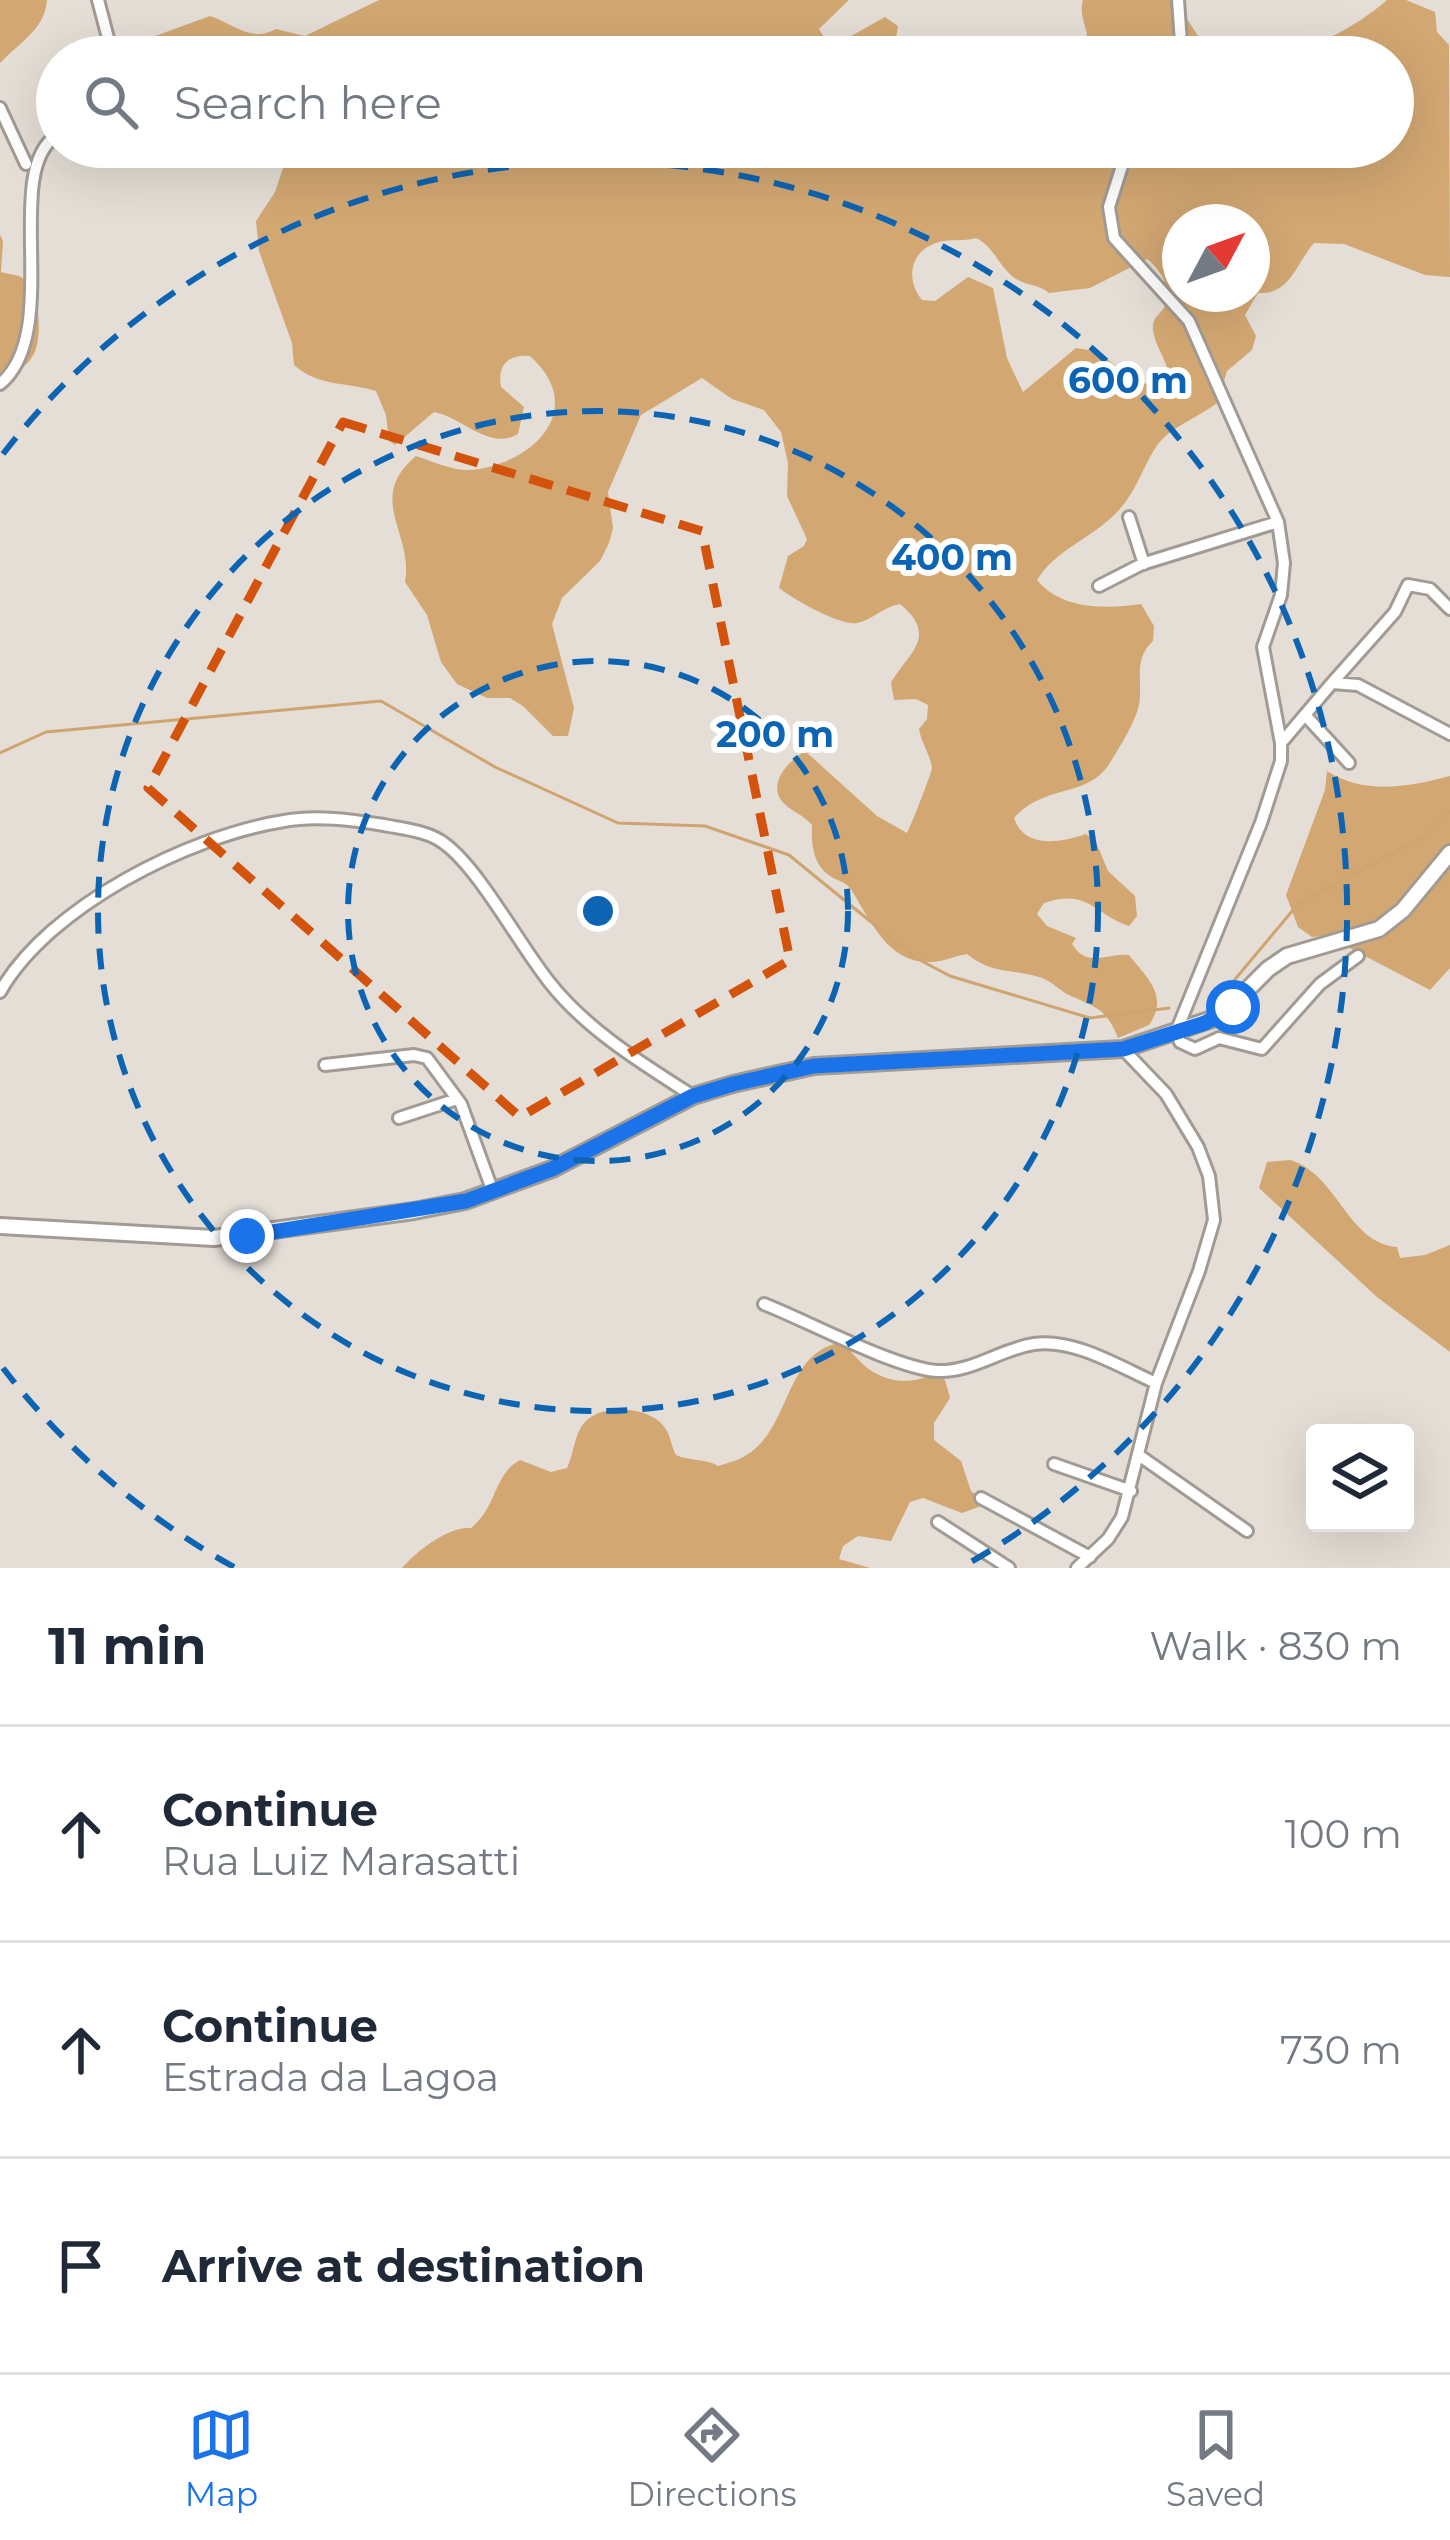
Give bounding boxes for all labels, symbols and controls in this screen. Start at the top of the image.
search box [36,36,1414,168]
icon: search [78,69,144,135]
text: Search here [174,75,442,130]
north arrow [1162,204,1270,312]
text: 600 m [1068,358,1188,402]
text: 400 m [891,535,1013,579]
text: 200 m [716,712,834,756]
centre of rings [577,890,619,932]
route start [1206,980,1260,1034]
route end [220,1209,274,1263]
map controls [1306,1424,1414,1532]
button: layers [1306,1424,1414,1532]
text: 11 min [48,1615,207,1677]
text: Walk · 830 m [1149,1622,1402,1670]
text: Continue [162,1782,378,1837]
icon: ahead [48,1801,114,1867]
text: 100 m [1285,1810,1402,1858]
text: Rua Luiz Marasatti [162,1837,520,1885]
text: Continue [162,1998,378,2053]
icon: ahead [48,2017,114,2083]
text: 730 m [1280,2026,1402,2074]
text: Estrada da Lagoa [162,2053,499,2101]
icon: arrive [48,2233,114,2299]
text: Arrive at destination [162,2238,645,2293]
tab: Map [185,2402,258,2514]
tab: Directions [628,2402,797,2514]
tab: Saved [1166,2402,1265,2514]

